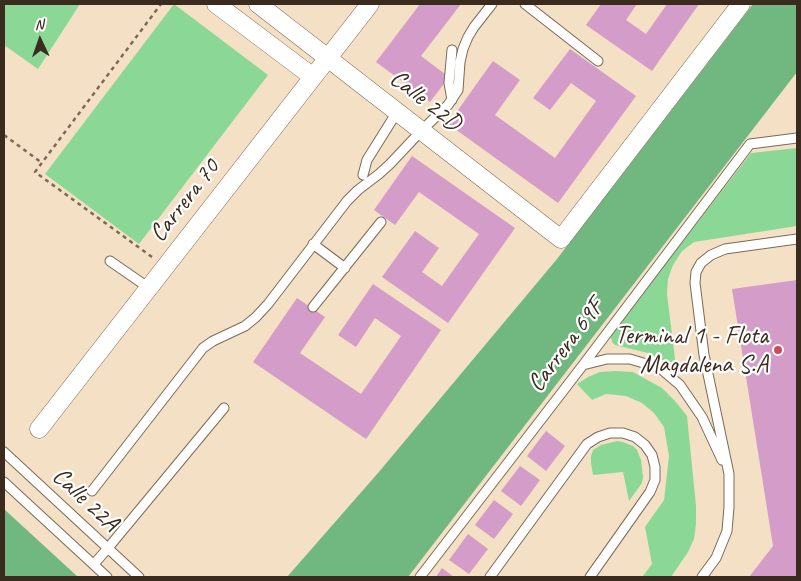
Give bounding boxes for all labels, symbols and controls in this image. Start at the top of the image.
north arrow [15,15,65,65]
text: N [34,16,44,33]
street label: Calle 22D [383,64,467,138]
street label: Carrera 70 [143,154,227,248]
street label: Carrera 69F [522,294,610,398]
place label: Terminal 1 - Flota Magdalena S.A [615,321,768,380]
marker: Terminal 1 - Flota Magdalena S.A [772,344,784,356]
street label: Calle 22A [45,462,125,538]

